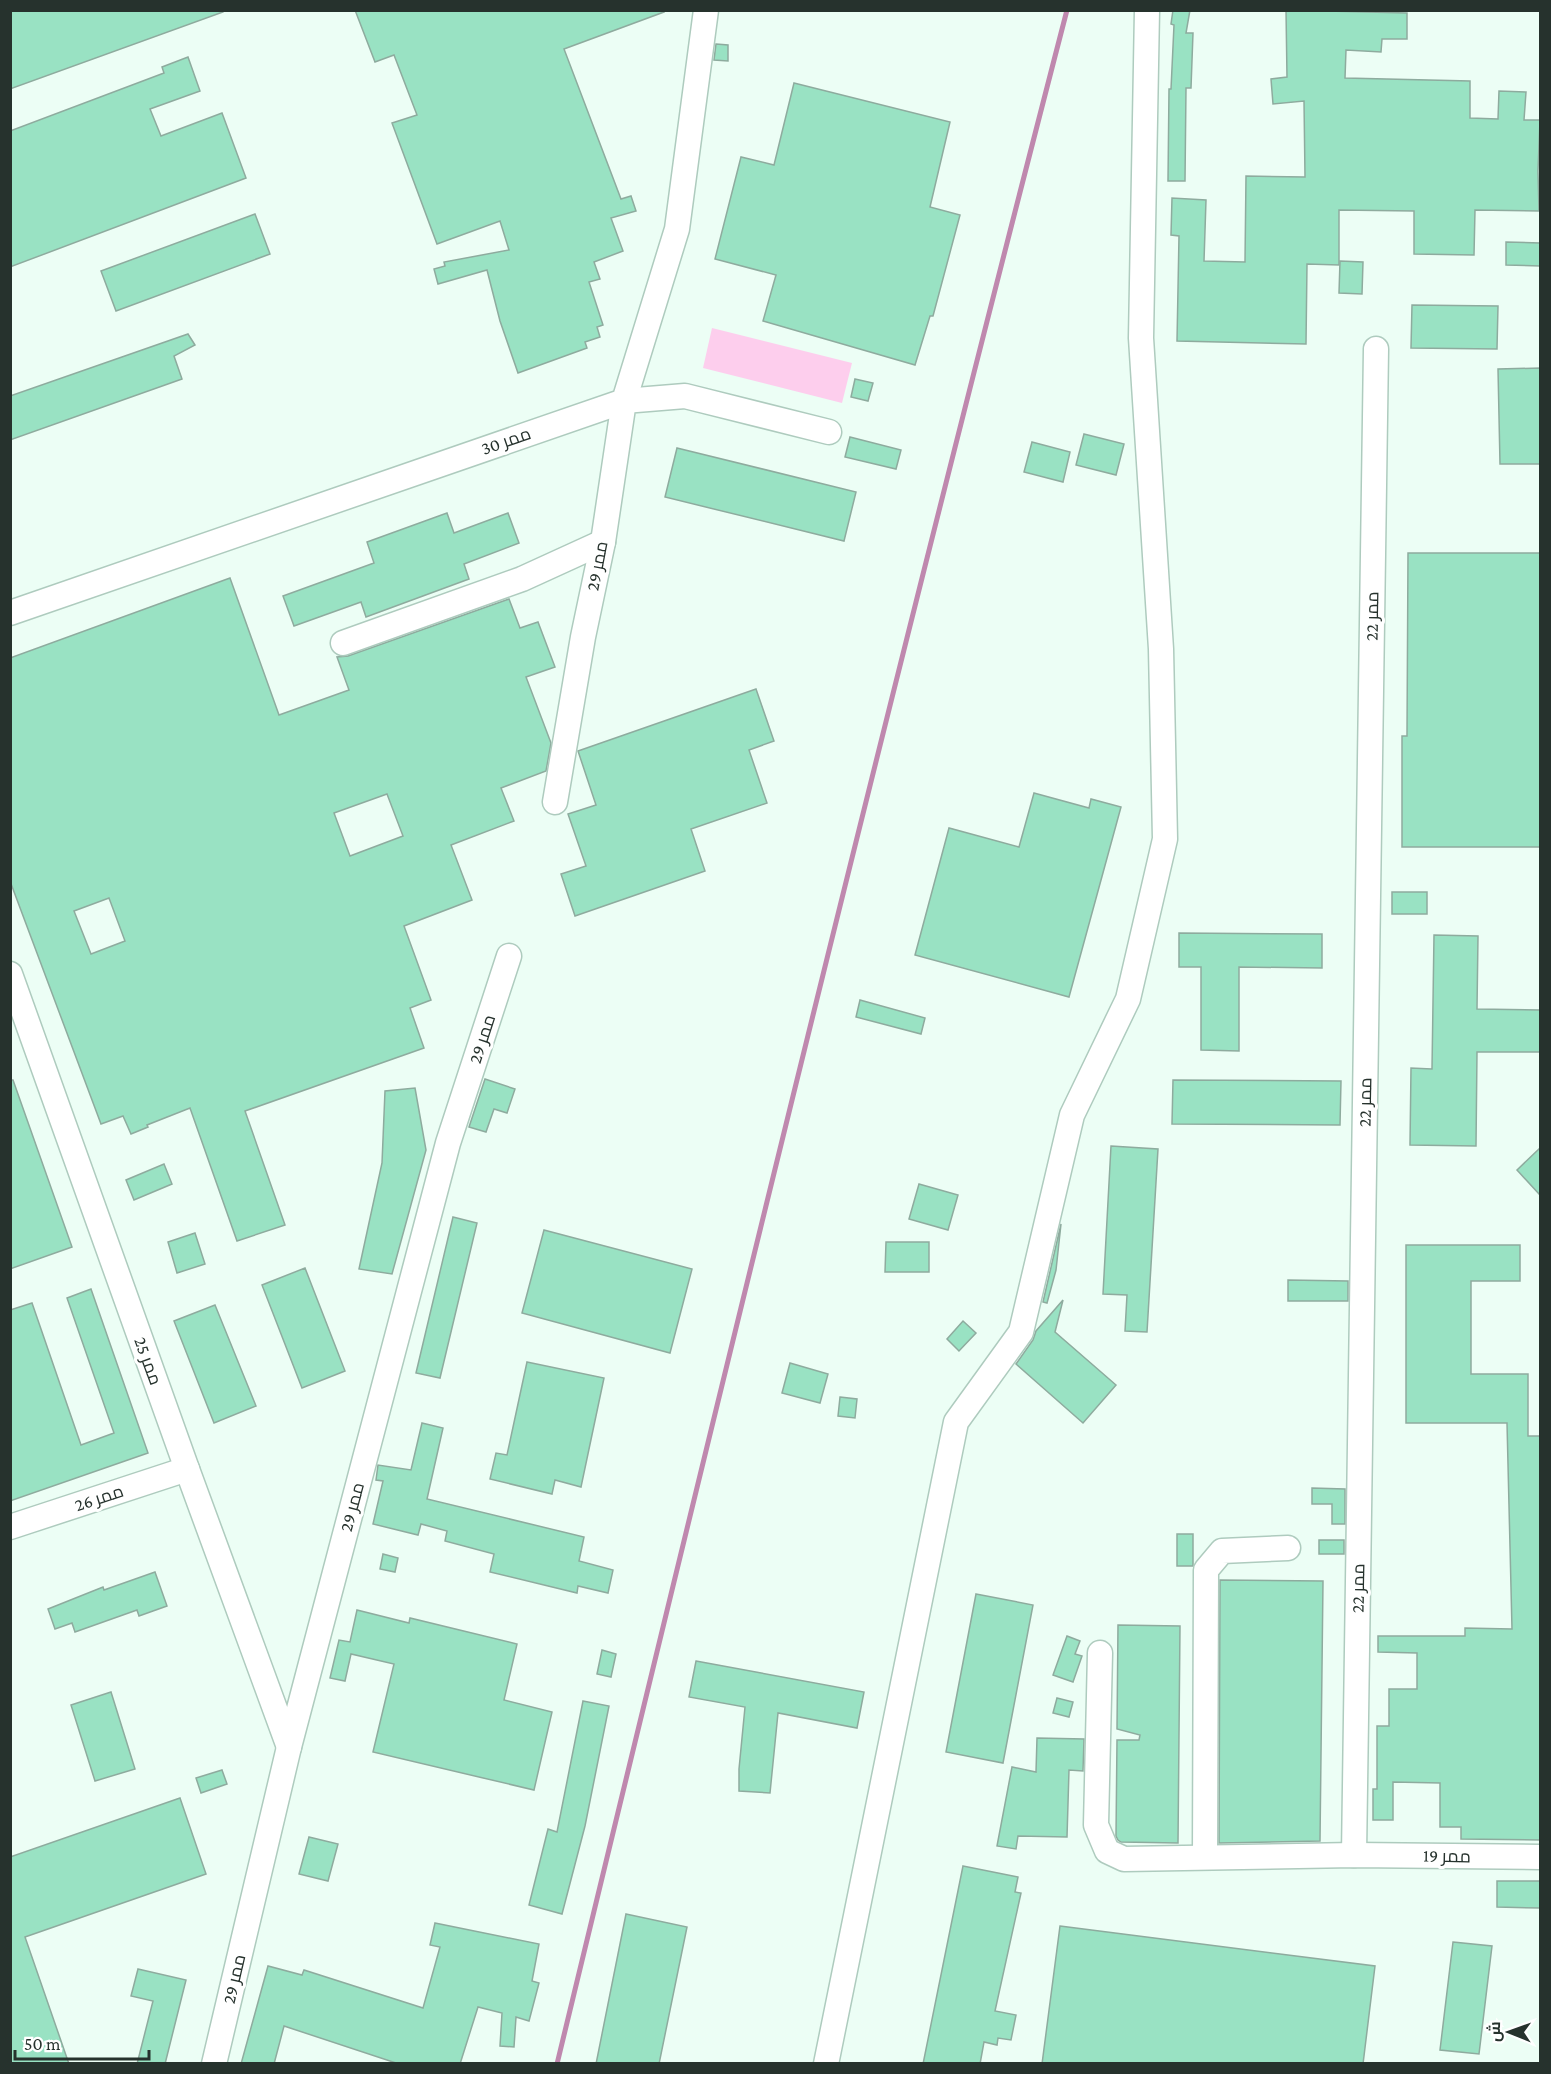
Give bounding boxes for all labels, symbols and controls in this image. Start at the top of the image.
street label: ممر 30 [479,423,534,460]
street label: ممر 29 [582,539,613,593]
street label: ممر 22 [1362,591,1383,641]
street label: ممر 29 [465,1012,500,1066]
street label: ممر 22 [1355,1077,1376,1127]
street label: ممر 25 [129,1334,166,1388]
street label: ممر 29 [336,1480,369,1534]
street label: ممر 26 [72,1481,126,1516]
street label: ممر 22 [1348,1563,1369,1613]
street label: ممر 19 [1423,1846,1471,1867]
street label: ممر 29 [219,1952,250,2006]
north arrow [1479,2002,1539,2062]
text: ش [1486,2021,1504,2042]
scale bar [15,2023,148,2061]
text: 50 m [24,2034,61,2054]

